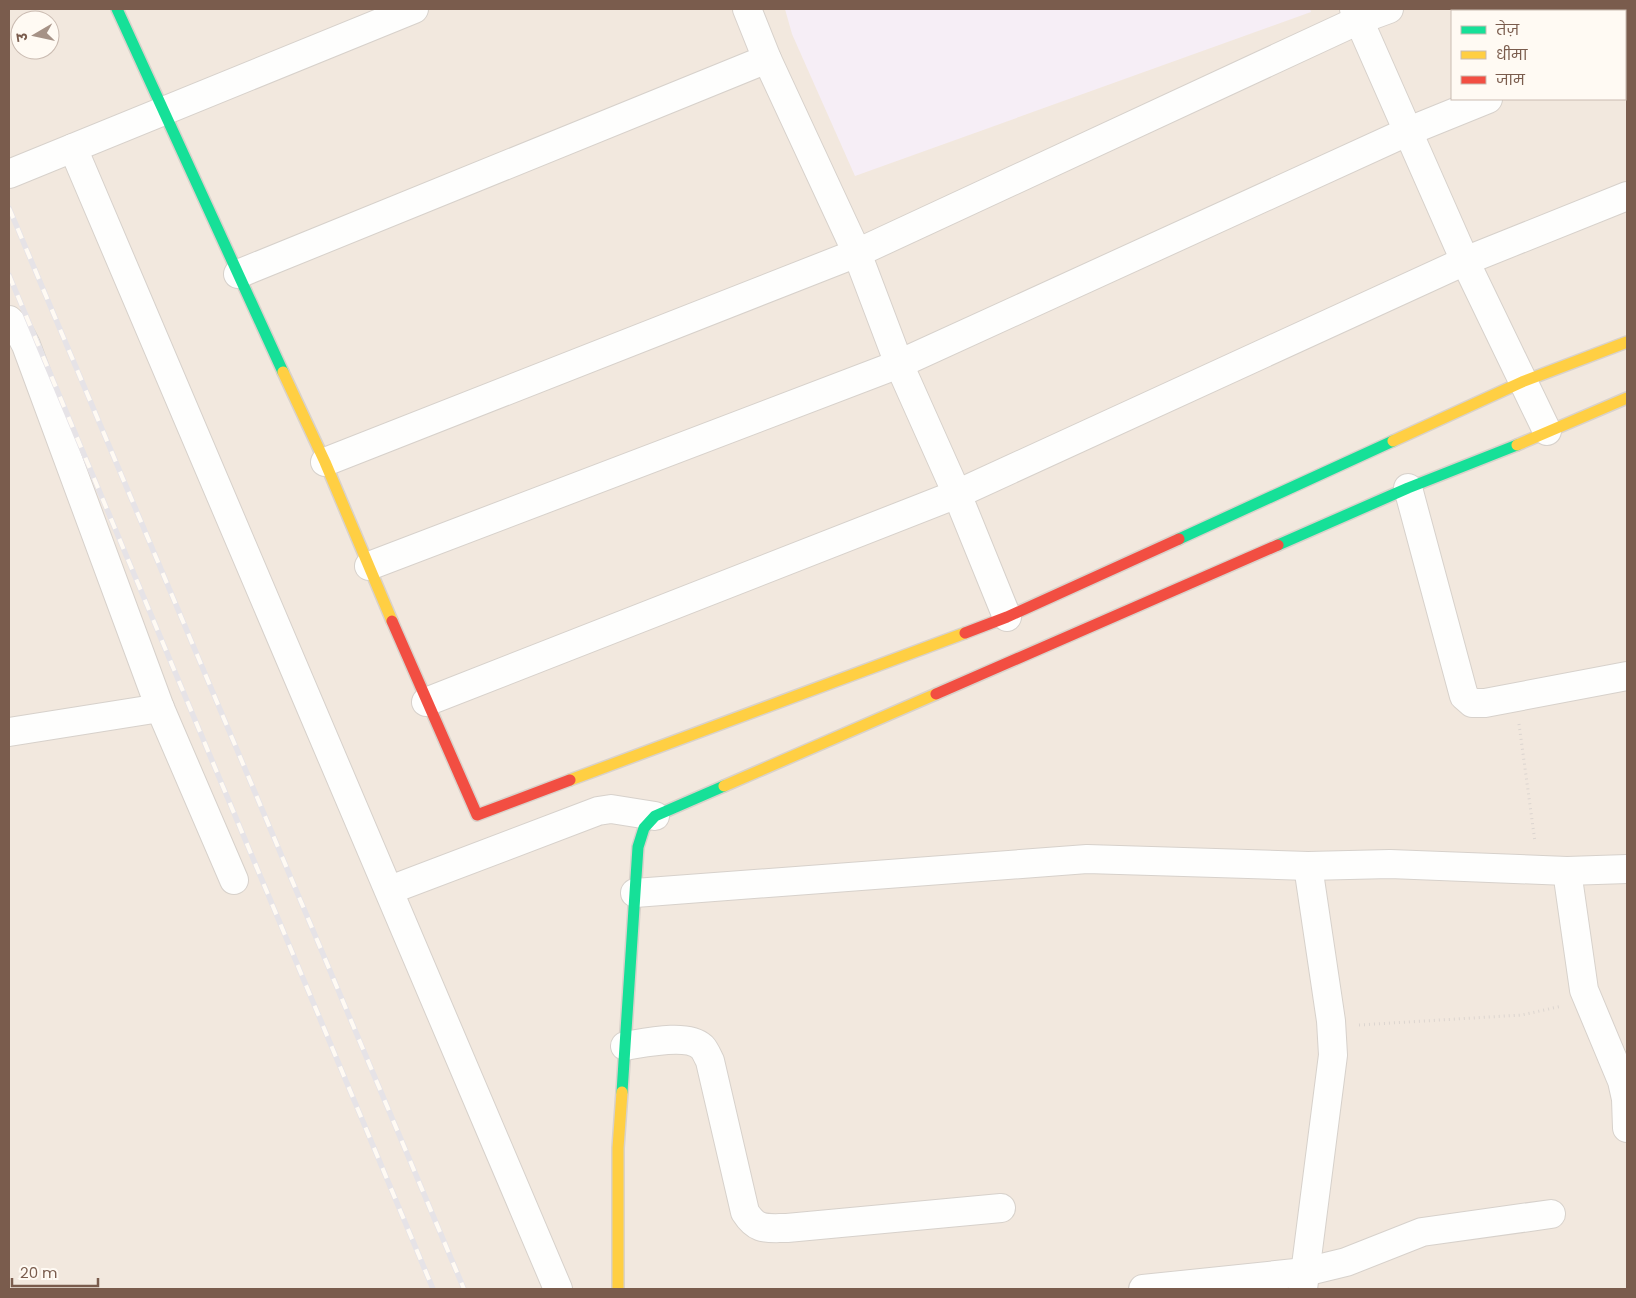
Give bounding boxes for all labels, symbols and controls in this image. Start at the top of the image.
north arrow [10,10,60,60]
legend [1451,10,1626,100]
text: तेज़ [1495,19,1519,40]
text: उ [11,30,33,43]
text: धीमा [1496,44,1528,65]
text: जाम [1495,69,1526,90]
scale bar [12,1256,99,1288]
text: 20 m [20,1262,58,1283]

